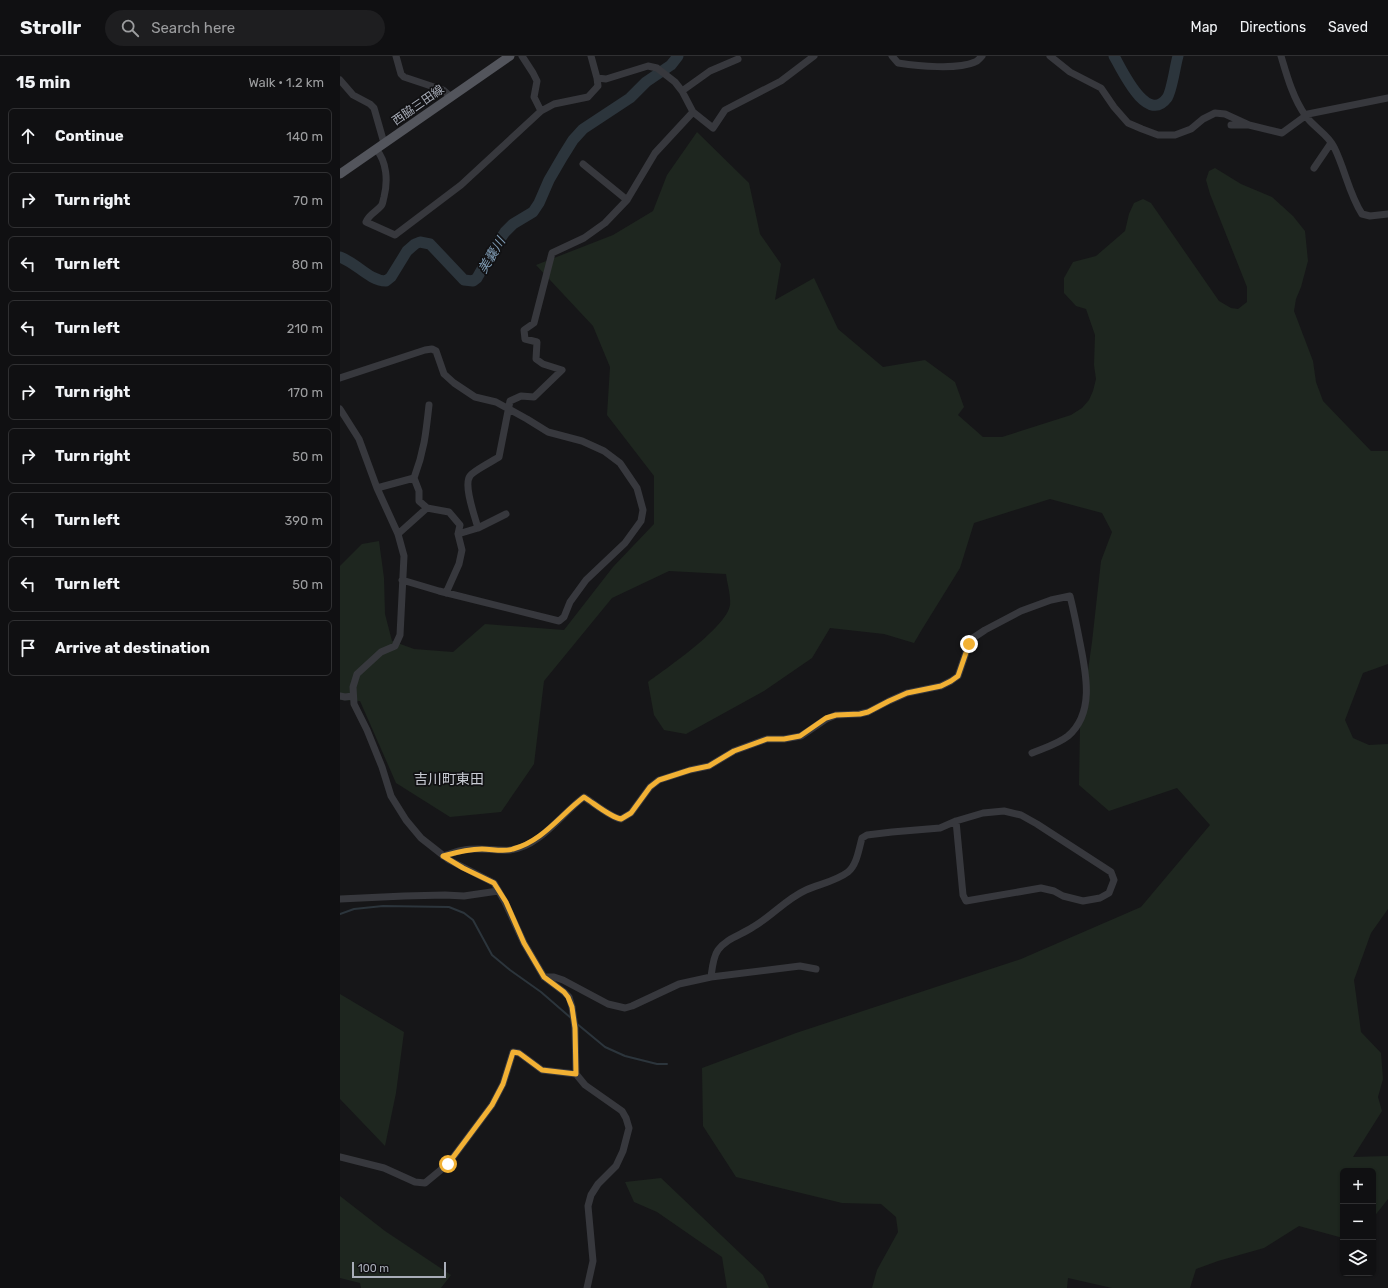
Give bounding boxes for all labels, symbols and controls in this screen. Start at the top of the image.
search box [105,10,385,46]
text: Strollr [20,16,81,39]
icon: search [119,17,141,39]
text: Search here [151,19,235,37]
text: Map [1191,19,1218,36]
text: Directions [1240,19,1306,36]
text: Saved [1328,19,1368,36]
text: 15 min [16,72,70,92]
text: Walk · 1.2 km [248,75,324,90]
street label: 西脇三田線 [389,82,447,128]
icon: ahead [17,125,39,147]
text: Continue [55,127,124,145]
text: 140 m [286,129,323,144]
icon: right [17,189,39,211]
text: Turn right [55,191,130,209]
text: 70 m [293,193,323,208]
water label: 美嚢川 [475,233,509,276]
icon: left [17,253,39,275]
text: Turn left [55,255,120,273]
text: 80 m [292,257,323,272]
icon: left [17,317,39,339]
text: Turn left [55,319,120,337]
text: 210 m [287,321,323,336]
icon: right [17,381,39,403]
text: Turn right [55,383,130,401]
text: 170 m [288,385,323,400]
icon: right [17,445,39,467]
text: Turn right [55,447,130,465]
text: 50 m [292,449,323,464]
icon: left [17,509,39,531]
text: Turn left [55,511,120,529]
text: 390 m [284,513,323,528]
icon: left [17,573,39,595]
text: Turn left [55,575,120,593]
text: 50 m [292,577,323,592]
route end [960,635,978,653]
icon: arrive [17,637,39,659]
text: Arrive at destination [55,639,210,657]
district label: 吉川町東田 [414,771,484,788]
route start [439,1155,457,1173]
map controls [1340,1168,1376,1276]
button: + [1340,1168,1376,1204]
button: − [1340,1204,1376,1240]
button: layers [1340,1240,1376,1276]
scale bar [352,1260,446,1279]
text: 100 m [358,1262,389,1275]

